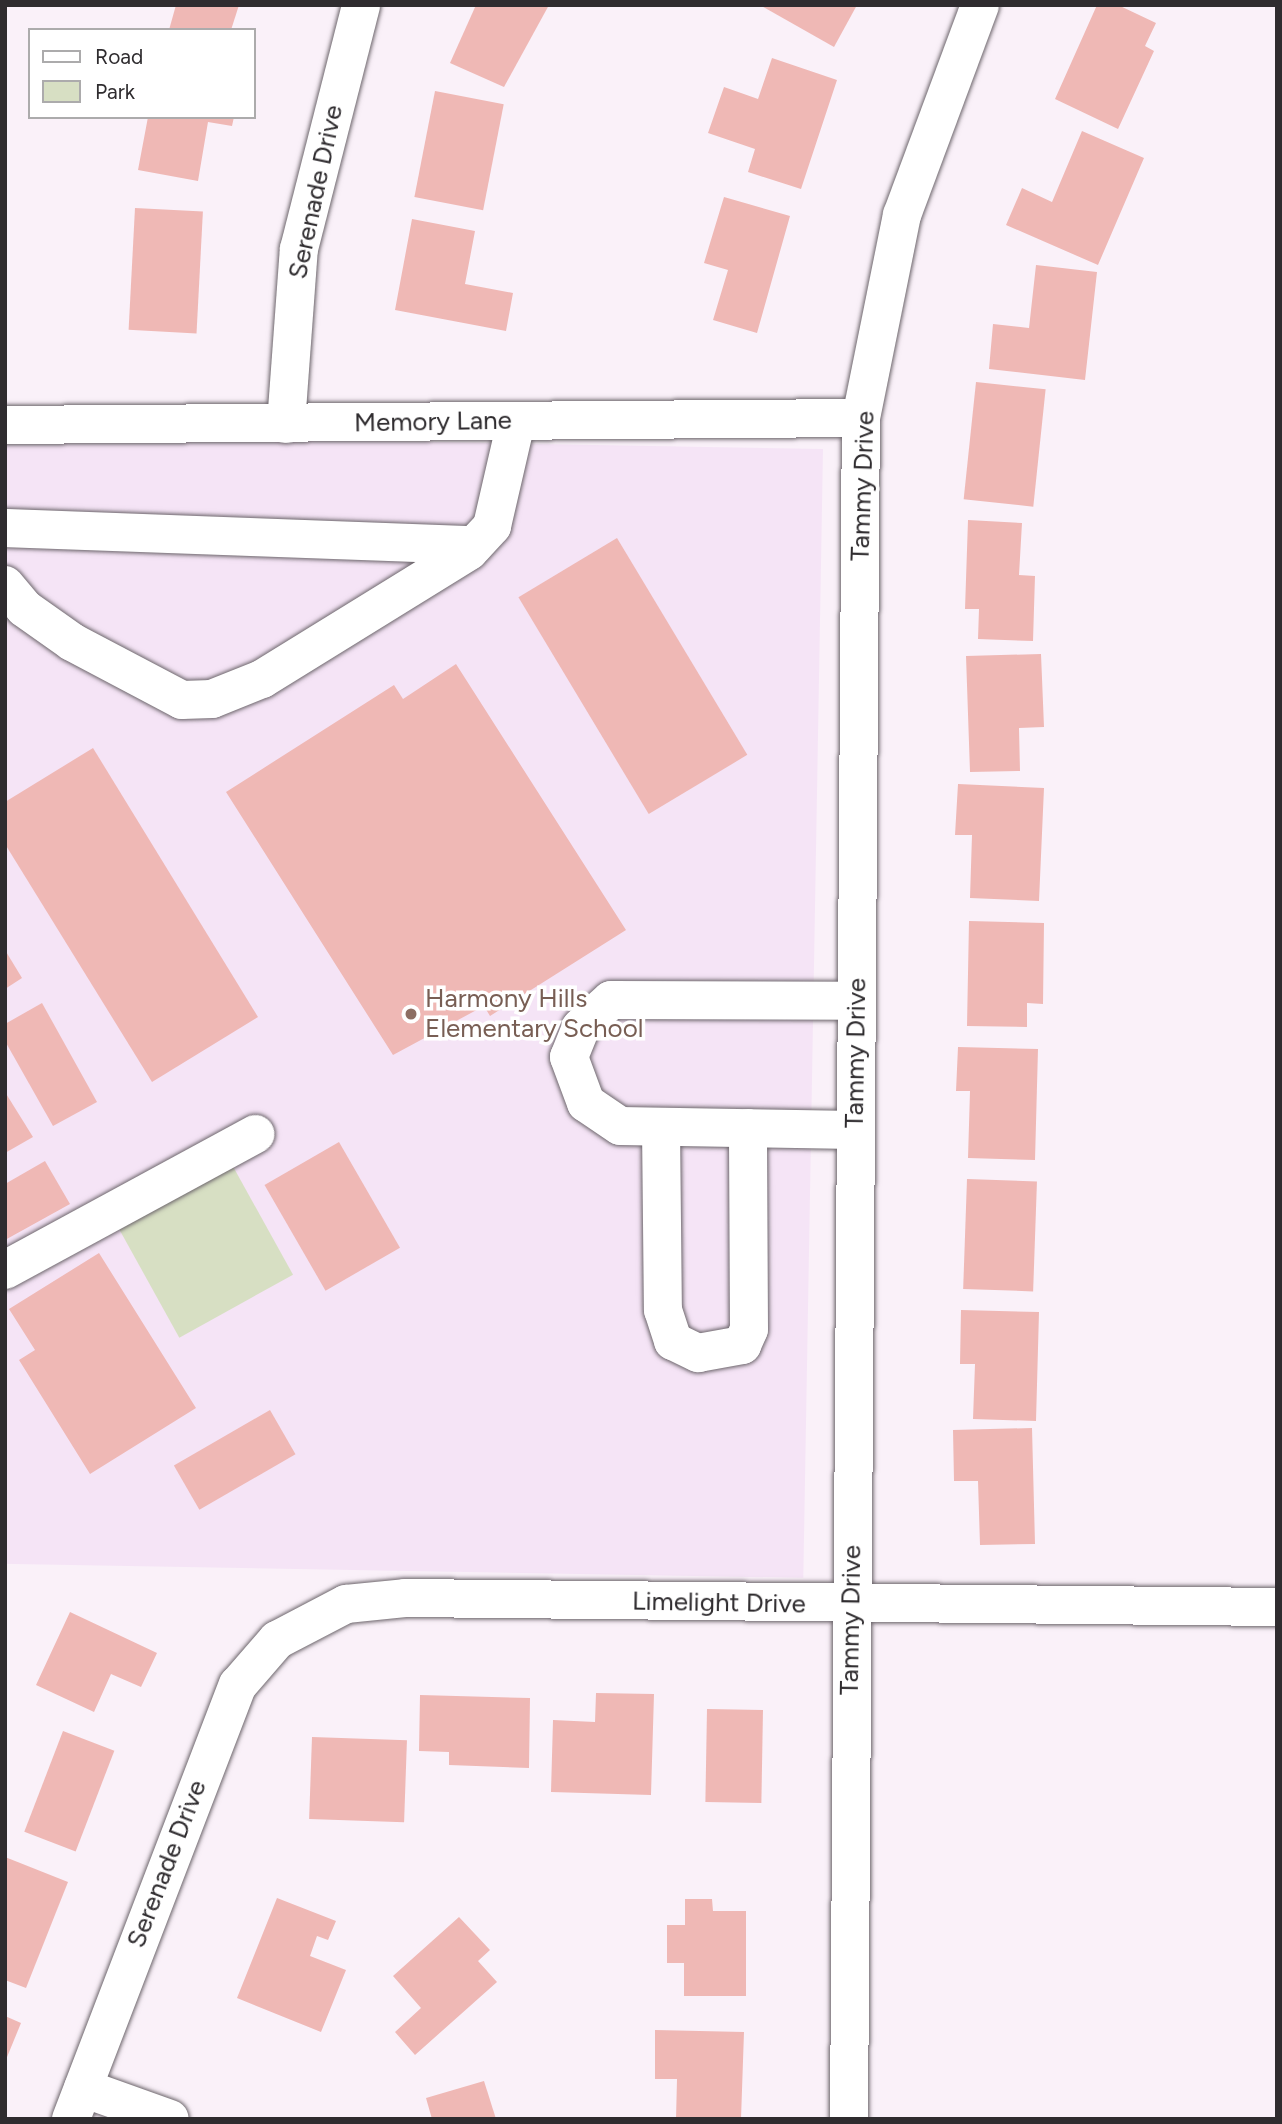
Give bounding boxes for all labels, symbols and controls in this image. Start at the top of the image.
legend [28,28,256,119]
text: Road [95,44,143,69]
text: Park [95,79,135,104]
street label: Serenade Drive [282,102,350,282]
street label: Memory Lane [354,405,512,439]
street label: Tammy Drive [845,410,881,562]
street label: Tammy Drive [839,978,873,1128]
place label: Harmony Hills Elementary School [425,983,643,1044]
marker: Harmony Hills Elementary School [403,1006,419,1022]
street label: Tammy Drive [834,1545,868,1695]
street label: Limelight Drive [632,1586,806,1620]
street label: Serenade Drive [121,1776,213,1952]

